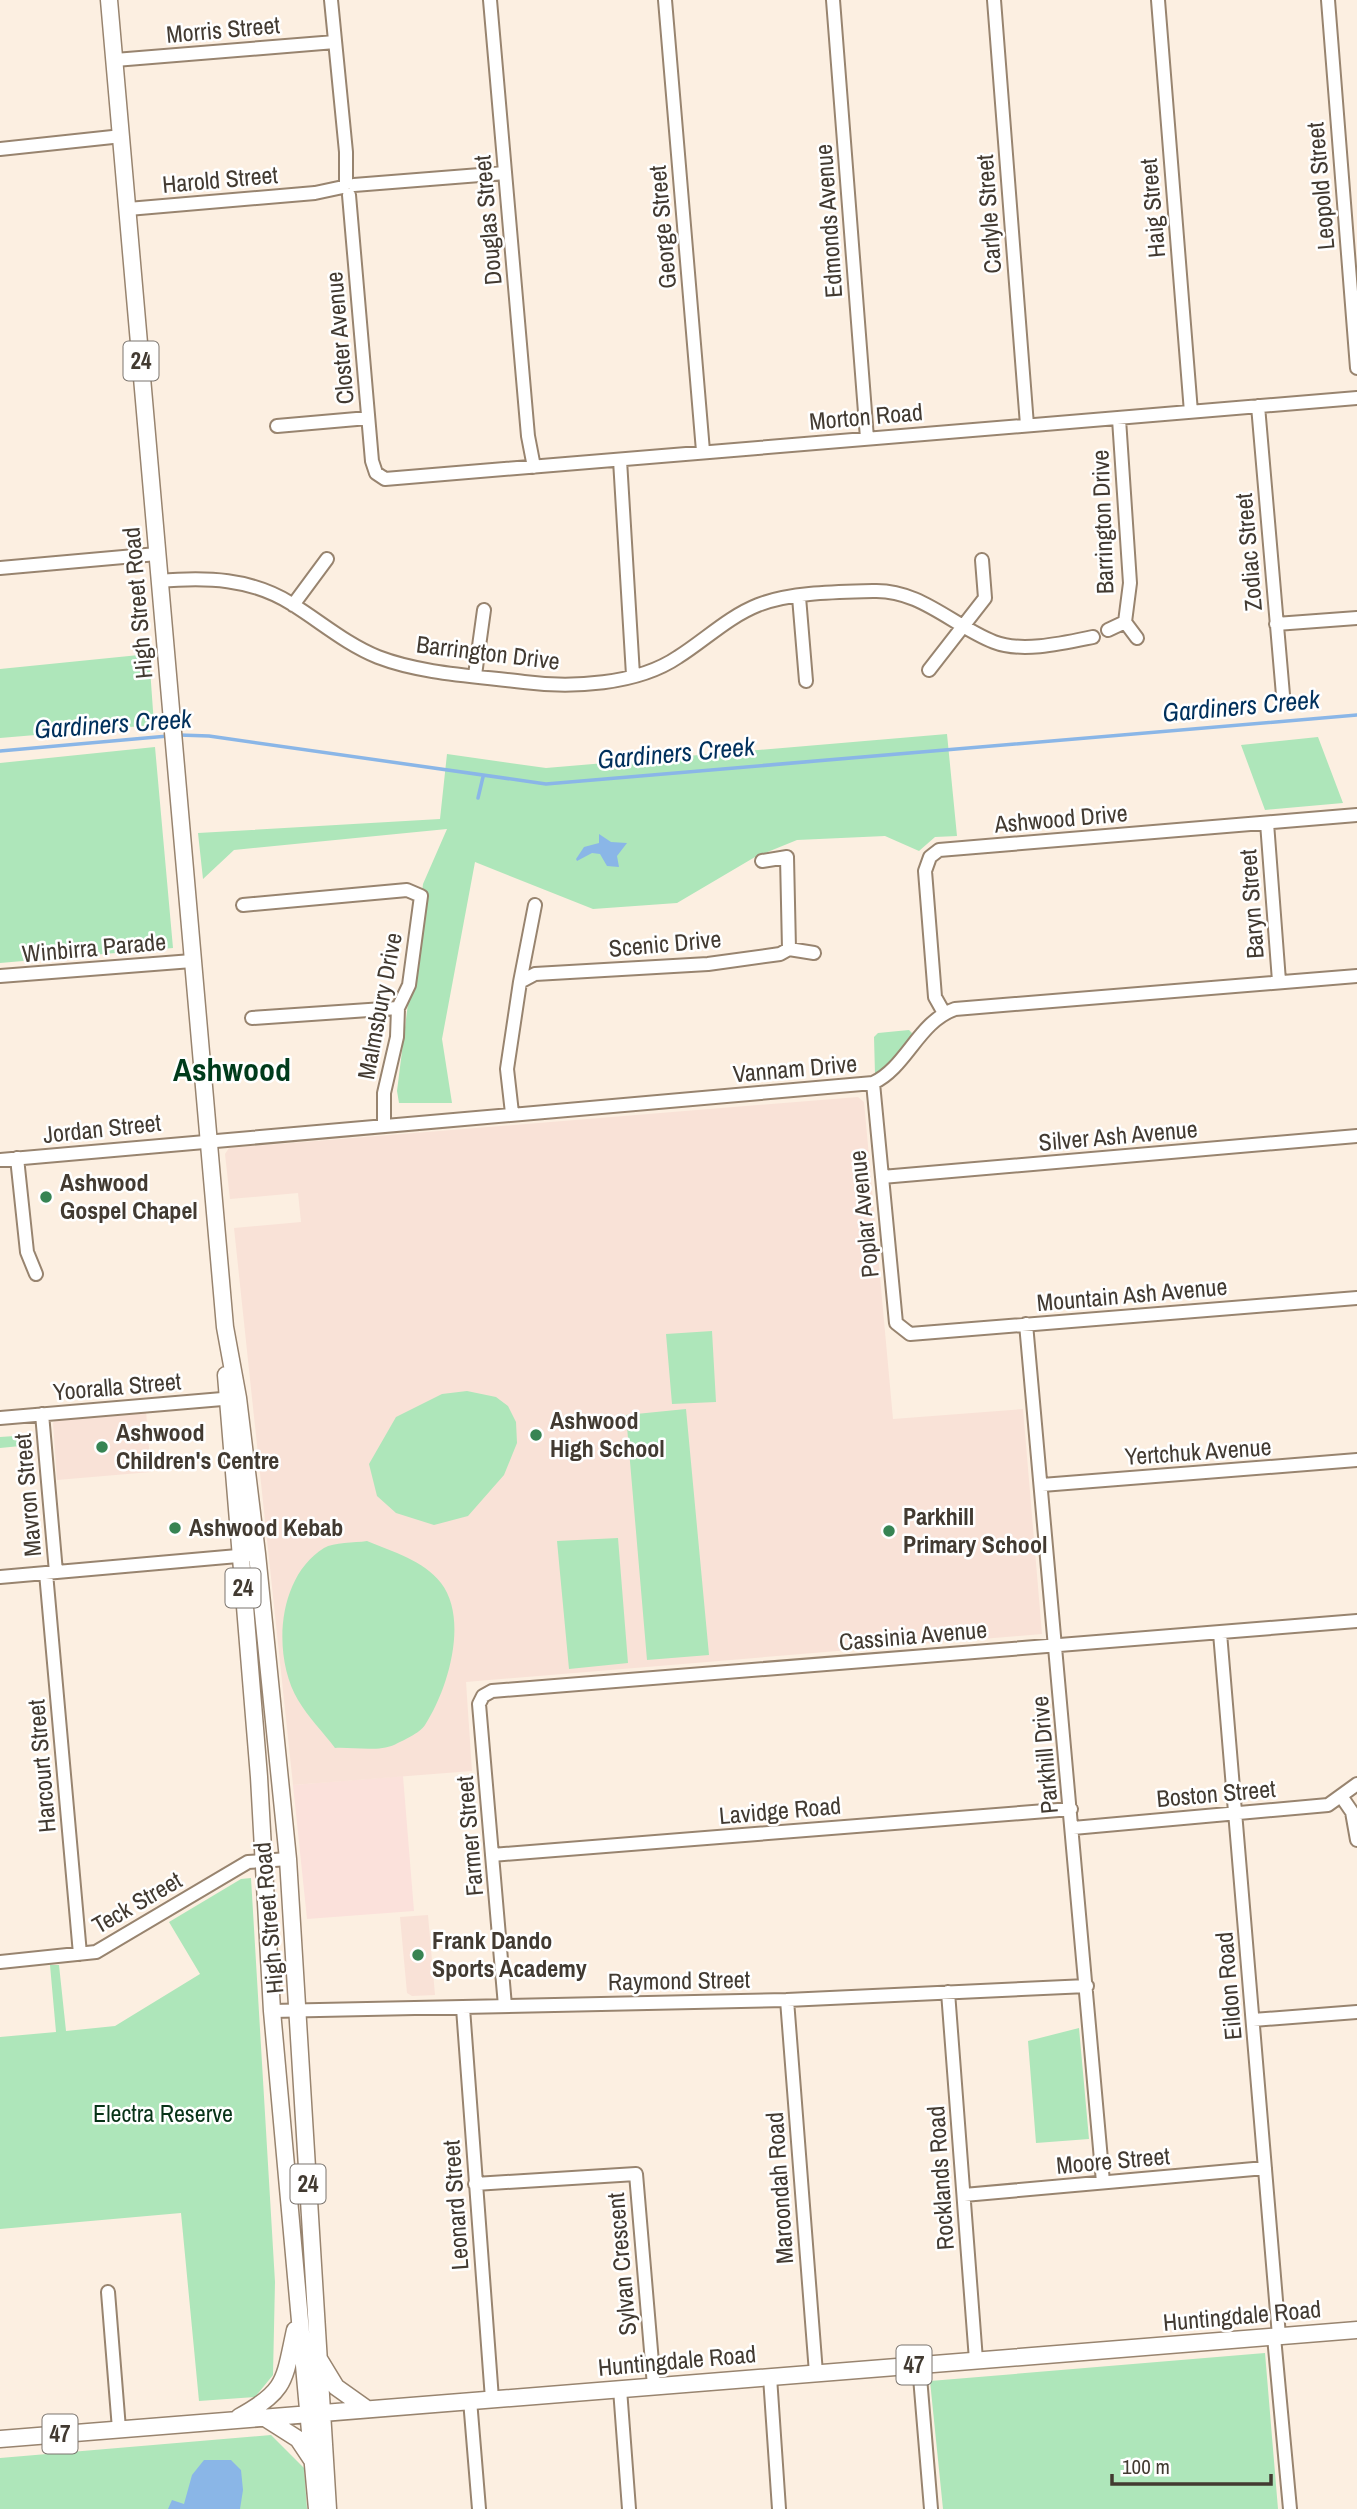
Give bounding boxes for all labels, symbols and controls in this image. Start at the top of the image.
street label: Morris Street [165,8,281,50]
street label: Leopold Street [1298,120,1342,251]
street label: Edmonds Avenue [807,143,849,299]
street label: Douglas Street [465,153,509,286]
street label: Carlyle Street [968,153,1008,275]
street label: Haig Street [1132,157,1172,259]
street label: Harold Street [161,158,280,200]
street label: George Street [641,164,683,290]
street label: Closter Avenue [317,270,361,406]
road number: 24 [124,342,158,380]
street label: Morton Road [808,395,924,437]
street label: Barrington Drive [1083,449,1121,595]
street label: Zodiac Street [1227,491,1269,612]
street label: High Street Road [114,526,160,680]
street label: Barrington Drive [415,627,562,677]
water label: Gardiners Creek [1161,681,1322,730]
water label: Gardiners Creek [33,700,194,746]
water label: Gardiners Creek [596,728,757,777]
street label: Ashwood Drive [992,796,1129,840]
street label: Baryn Street [1231,848,1271,960]
street label: Scenic Drive [607,922,722,964]
street label: Winbirra Parade [21,925,167,969]
street label: Malmsbury Drive [349,930,409,1082]
street label: Vannam Drive [732,1047,858,1089]
district label: Ashwood [173,1048,291,1091]
street label: Jordan Street [41,1106,163,1150]
street label: Silver Ash Avenue [1037,1112,1199,1158]
street label: Poplar Avenue [840,1149,886,1279]
place label: Ashwood Gospel Chapel [60,1166,198,1226]
marker: Ashwood Gospel Chapel [38,1189,54,1205]
street label: Mountain Ash Avenue [1035,1270,1229,1318]
street label: Yooralla Street [51,1364,183,1408]
place label: Ashwood High School [550,1404,665,1464]
place label: Ashwood Children's Centre [116,1416,279,1476]
marker: Ashwood High School [528,1427,544,1443]
street label: Yertchuk Avenue [1124,1430,1272,1472]
street label: Mavron Street [6,1432,48,1558]
marker: Ashwood Children's Centre [94,1439,110,1455]
place label: Parkhill Primary School [903,1500,1047,1560]
place label: Ashwood Kebab [189,1511,343,1543]
marker: Ashwood Kebab [167,1520,183,1536]
marker: Parkhill Primary School [881,1523,897,1539]
road number: 24 [226,1568,260,1608]
street label: Cassinia Avenue [838,1613,988,1657]
street label: Parkhill Drive [1023,1695,1065,1815]
street label: Harcourt Street [19,1698,63,1834]
street label: Boston Street [1155,1772,1277,1814]
street label: Farmer Street [448,1774,490,1897]
street label: Lavidge Road [717,1789,842,1831]
street label: High Street Road [245,1841,291,1995]
street label: Teck Street [86,1863,188,1941]
place label: Frank Dando Sports Academy [432,1924,587,1984]
street label: Eildon Road [1207,1931,1249,2041]
marker: Frank Dando Sports Academy [410,1947,426,1963]
street label: Raymond Street [608,1963,751,1997]
park label: Electra Reserve [93,2097,233,2129]
street label: Rocklands Road [919,2105,961,2251]
street label: Maroondah Road [758,2111,800,2265]
street label: Leonard Street [434,2138,476,2271]
street label: Moore Street [1055,2139,1171,2181]
road number: 24 [290,2164,326,2204]
street label: Sylvan Crescent [599,2191,643,2337]
street label: Huntingdale Road [1161,2292,1322,2338]
street label: Huntingdale Road [596,2337,757,2383]
road number: 47 [897,2346,932,2384]
road number: 47 [42,2414,78,2454]
scale bar [1112,2442,1271,2486]
text: 100 m [1122,2452,1170,2481]

